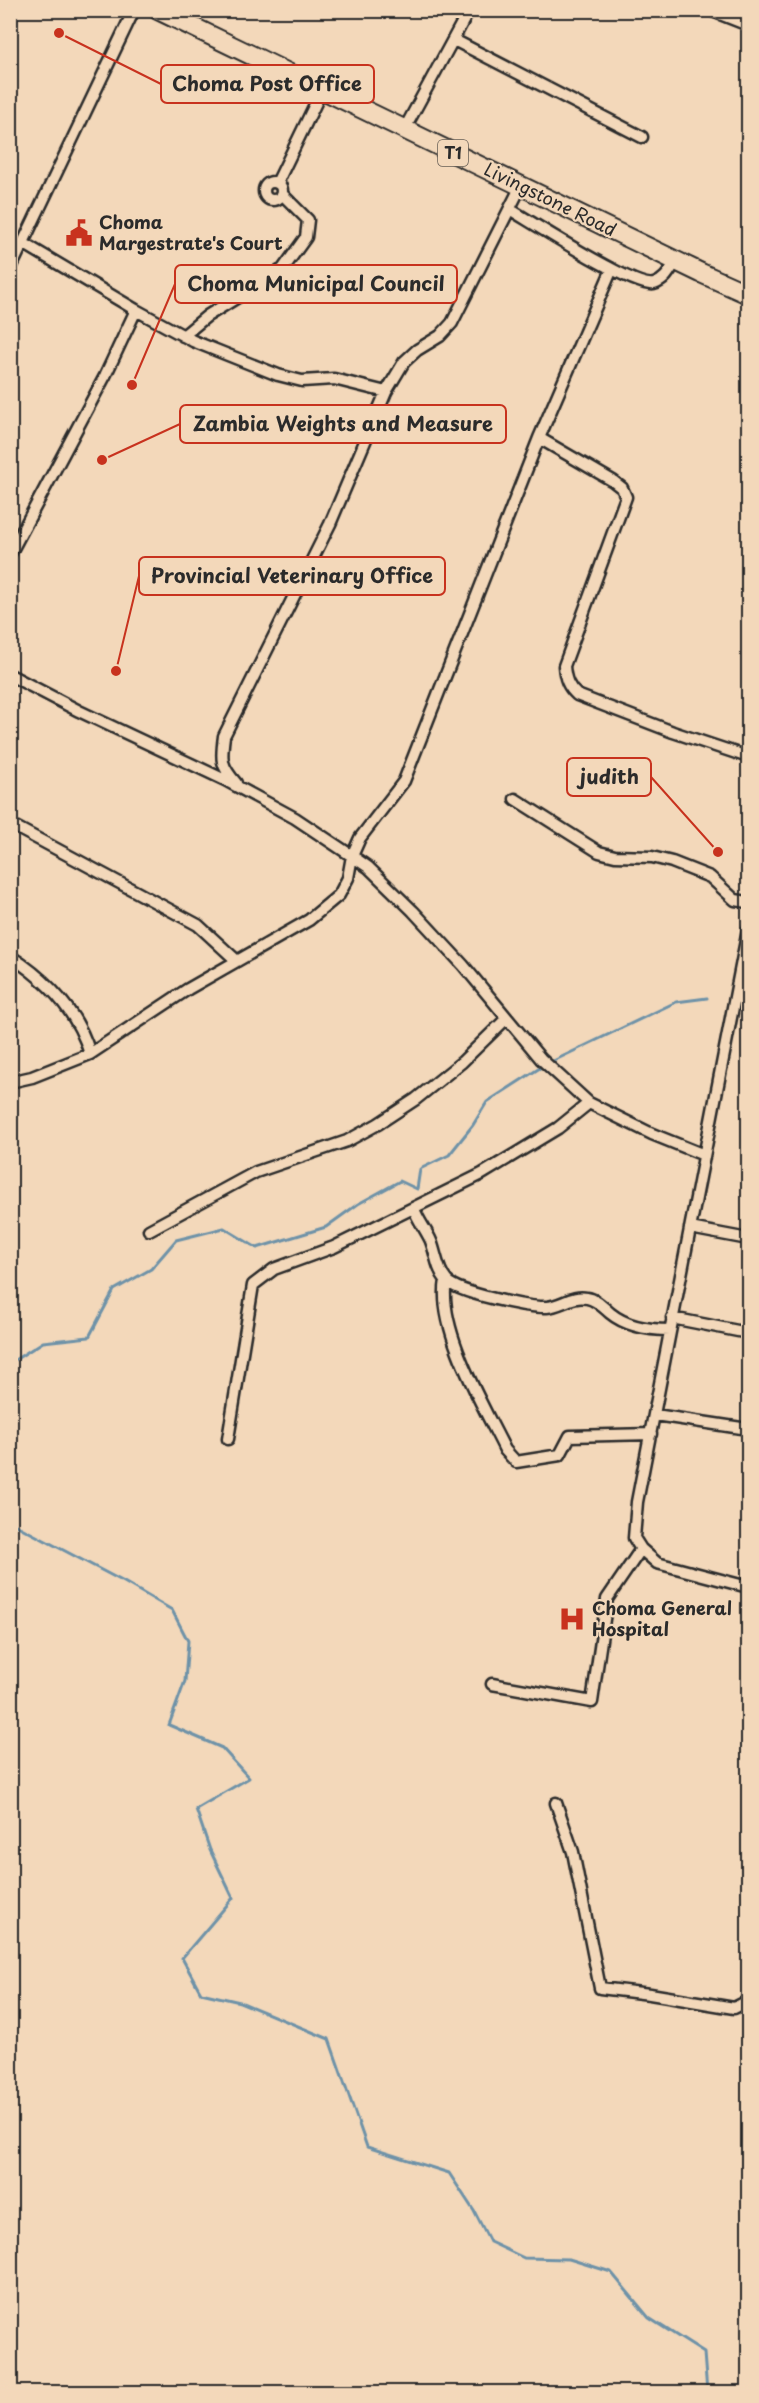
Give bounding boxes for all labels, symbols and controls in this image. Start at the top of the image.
callout: Choma Post Office [161,65,374,103]
text: Choma Post Office [172,68,362,98]
road number: T1 [438,140,468,166]
street label: Livingstone Road [480,155,621,242]
place label: Choma Margestrate's Court [99,208,283,256]
public building icon: Choma Margestrate's Court [64,218,94,248]
callout: Choma Municipal Council [175,265,457,303]
text: Choma Municipal Council [187,268,445,298]
callout: Zambia Weights and Measure [180,405,506,443]
text: Zambia Weights and Measure [193,408,493,438]
callout: Provincial Veterinary Office [139,557,445,595]
text: Provincial Veterinary Office [151,560,433,590]
callout: judith [567,758,651,796]
text: judith [576,761,639,791]
place label: Choma General Hospital [592,1594,732,1642]
hospital icon: Choma General Hospital [557,1604,587,1634]

